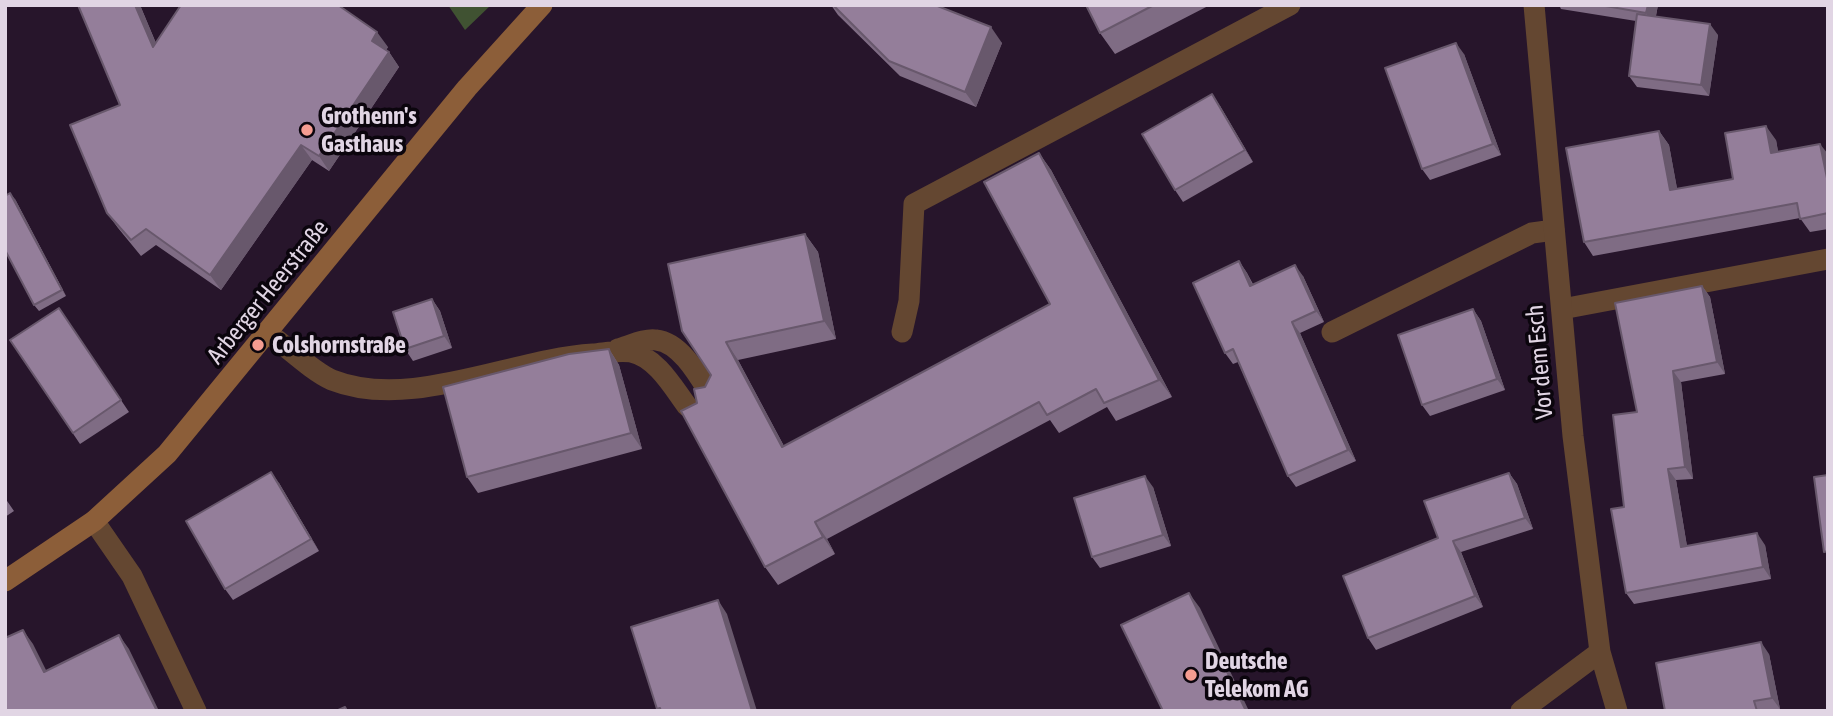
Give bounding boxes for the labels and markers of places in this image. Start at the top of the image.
place label: Grothenn's Gasthaus [321,102,417,158]
marker: Grothenn's Gasthaus [299,122,315,138]
place label: Colshornstraße [272,331,406,359]
marker: Colshornstraße [250,337,266,353]
place label: Deutsche Telekom AG [1205,647,1308,703]
marker: Deutsche Telekom AG [1183,667,1199,683]

